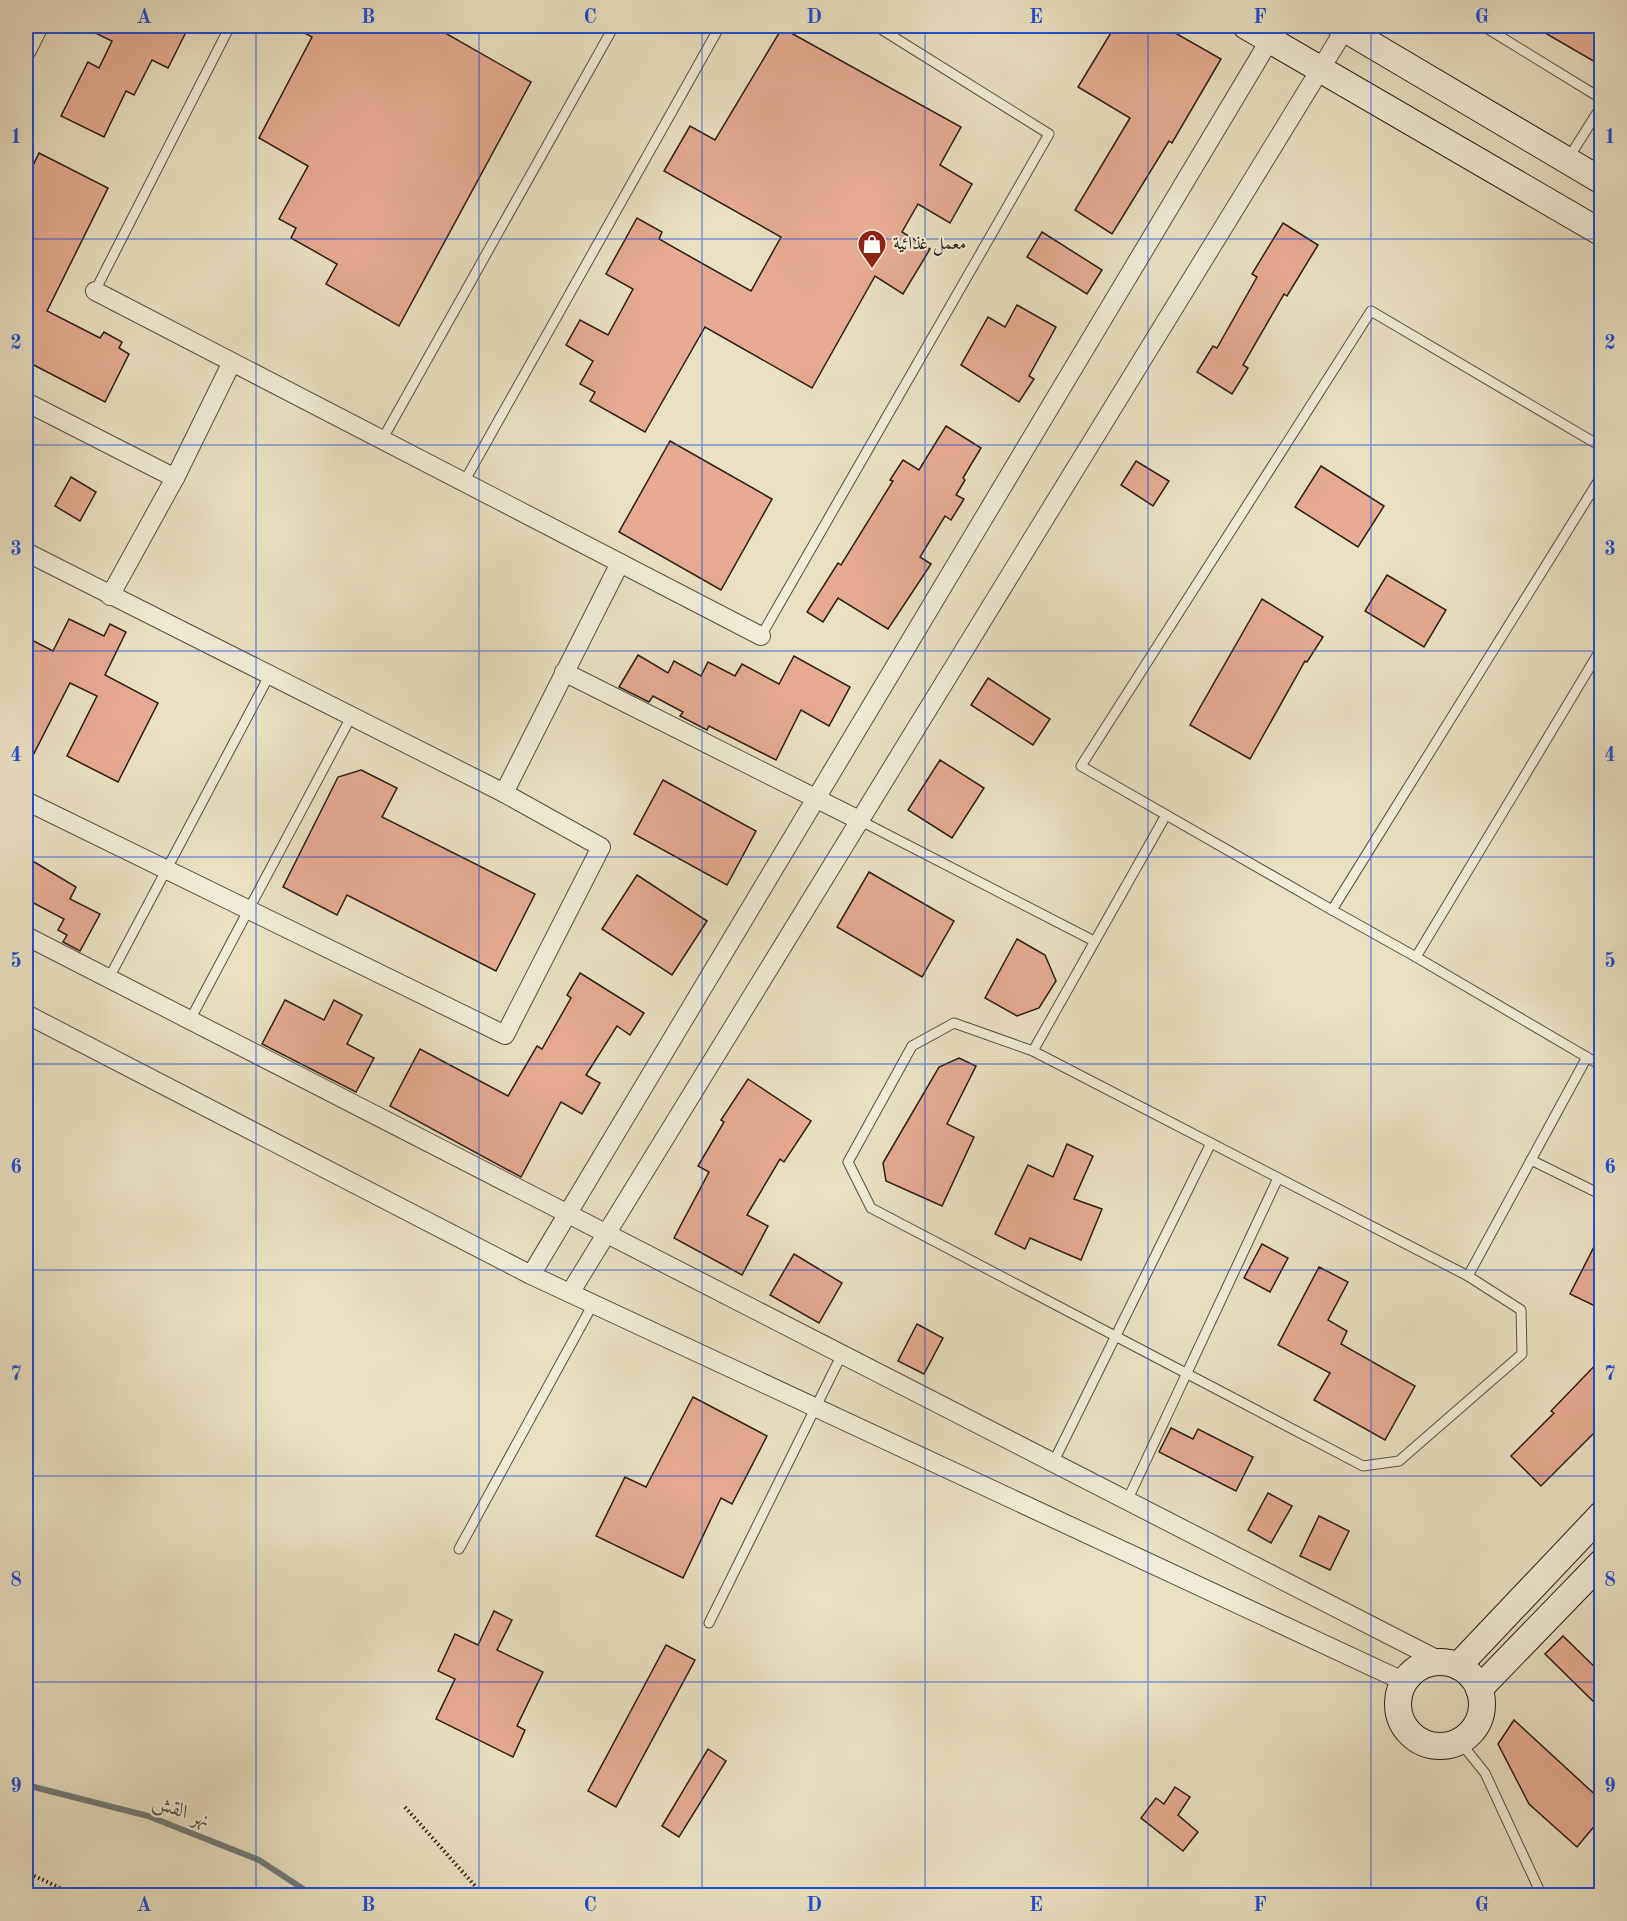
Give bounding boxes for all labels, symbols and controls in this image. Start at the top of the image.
text: A [136,8,152,28]
text: B [361,8,375,28]
text: C [583,8,597,28]
text: D [806,8,822,28]
text: E [1029,8,1043,28]
text: F [1253,8,1267,28]
text: G [1475,8,1489,28]
text: 1 [10,128,22,148]
text: 1 [1604,128,1616,148]
shop icon: معمل غذائية [856,228,888,270]
place label: معمل غذائية [893,235,966,256]
text: 2 [10,334,22,354]
text: 2 [1604,334,1616,354]
text: 3 [10,540,22,560]
text: 3 [1604,540,1616,560]
text: 4 [10,746,22,766]
text: 4 [1604,746,1616,766]
text: 5 [10,951,22,972]
text: 5 [1604,951,1616,972]
text: 6 [10,1158,22,1178]
text: 6 [1604,1158,1616,1178]
text: 7 [10,1365,22,1385]
text: 7 [1604,1365,1616,1385]
text: 8 [10,1571,22,1591]
text: 8 [1604,1571,1616,1591]
text: 9 [10,1777,22,1797]
text: 9 [1604,1777,1616,1797]
water label: نهر القش [149,1792,213,1834]
text: A [136,1896,152,1916]
text: B [361,1896,375,1916]
text: C [583,1896,597,1916]
text: D [806,1896,822,1916]
text: E [1029,1896,1043,1916]
text: F [1253,1896,1267,1916]
text: G [1475,1896,1489,1916]

